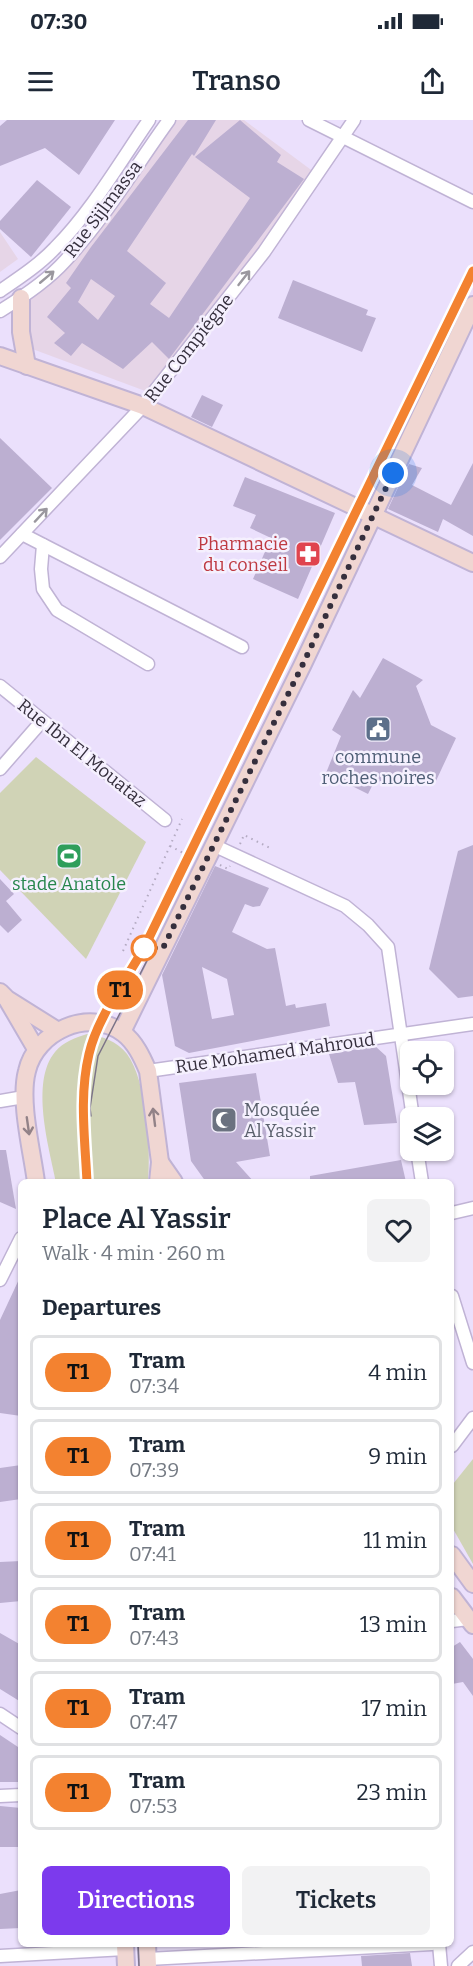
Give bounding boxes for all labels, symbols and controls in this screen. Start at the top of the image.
text: 07:30 [30,8,88,35]
icon: menu [24,65,57,98]
text: Transo [192,65,281,97]
icon: share [416,65,449,98]
street label: Rue Sijlmassa [59,156,147,262]
one-way arrow [39,270,55,283]
one-way arrow [237,270,250,286]
street label: Rue Compiégne [140,289,238,407]
your location [378,458,408,488]
one-way arrow [33,507,48,522]
place label: Pharmacie du conseil [198,533,288,576]
pharmacy icon: Pharmacie du conseil [293,539,323,569]
street label: Rue Ibn El Mouataz [13,694,151,812]
public building icon: commune roches noires [363,714,393,744]
place label: commune roches noires [321,746,435,789]
sports icon: stade Anatole [54,841,84,871]
place label: stade Anatole [12,873,126,895]
unlabelled marker [131,935,157,961]
line badge: T1 [93,970,147,1010]
text: T1 [109,977,131,1003]
street label: Rue Mohamed Mahroud [174,1028,376,1078]
map controls [400,1041,454,1161]
button: locate [400,1041,454,1095]
place label: Mosquée Al Yassir [244,1099,320,1142]
mosque icon: Mosquée Al Yassir [209,1105,239,1135]
one-way arrow [148,1107,159,1127]
button: layers [400,1107,454,1161]
one-way arrow [23,1115,34,1135]
button: heart [367,1199,430,1262]
text: Place Al Yassir [42,1202,231,1235]
text: Walk · 4 min · 260 m [42,1241,225,1265]
text: Departures [42,1294,161,1321]
text: Tram [129,1347,185,1374]
text: T1 [67,1359,89,1385]
text: 4 min [368,1359,427,1386]
text: 07:34 [129,1374,179,1398]
text: Tram [129,1431,185,1458]
text: T1 [67,1443,89,1469]
text: 9 min [368,1443,427,1470]
text: 07:39 [129,1458,179,1482]
text: Tram [129,1515,185,1542]
text: T1 [67,1527,89,1553]
text: 11 min [363,1527,427,1554]
text: 07:41 [129,1542,176,1566]
text: Tram [129,1599,185,1626]
text: T1 [67,1611,89,1637]
text: 13 min [360,1611,427,1638]
text: 07:43 [129,1626,179,1650]
text: Tram [129,1683,185,1710]
text: T1 [67,1695,89,1721]
text: 17 min [361,1695,427,1722]
text: 07:47 [129,1710,178,1734]
text: Tram [129,1767,185,1794]
text: T1 [67,1779,89,1805]
text: 23 min [357,1779,427,1806]
text: 07:53 [129,1794,178,1818]
button: Directions [42,1866,230,1935]
button: Tickets [242,1866,430,1935]

